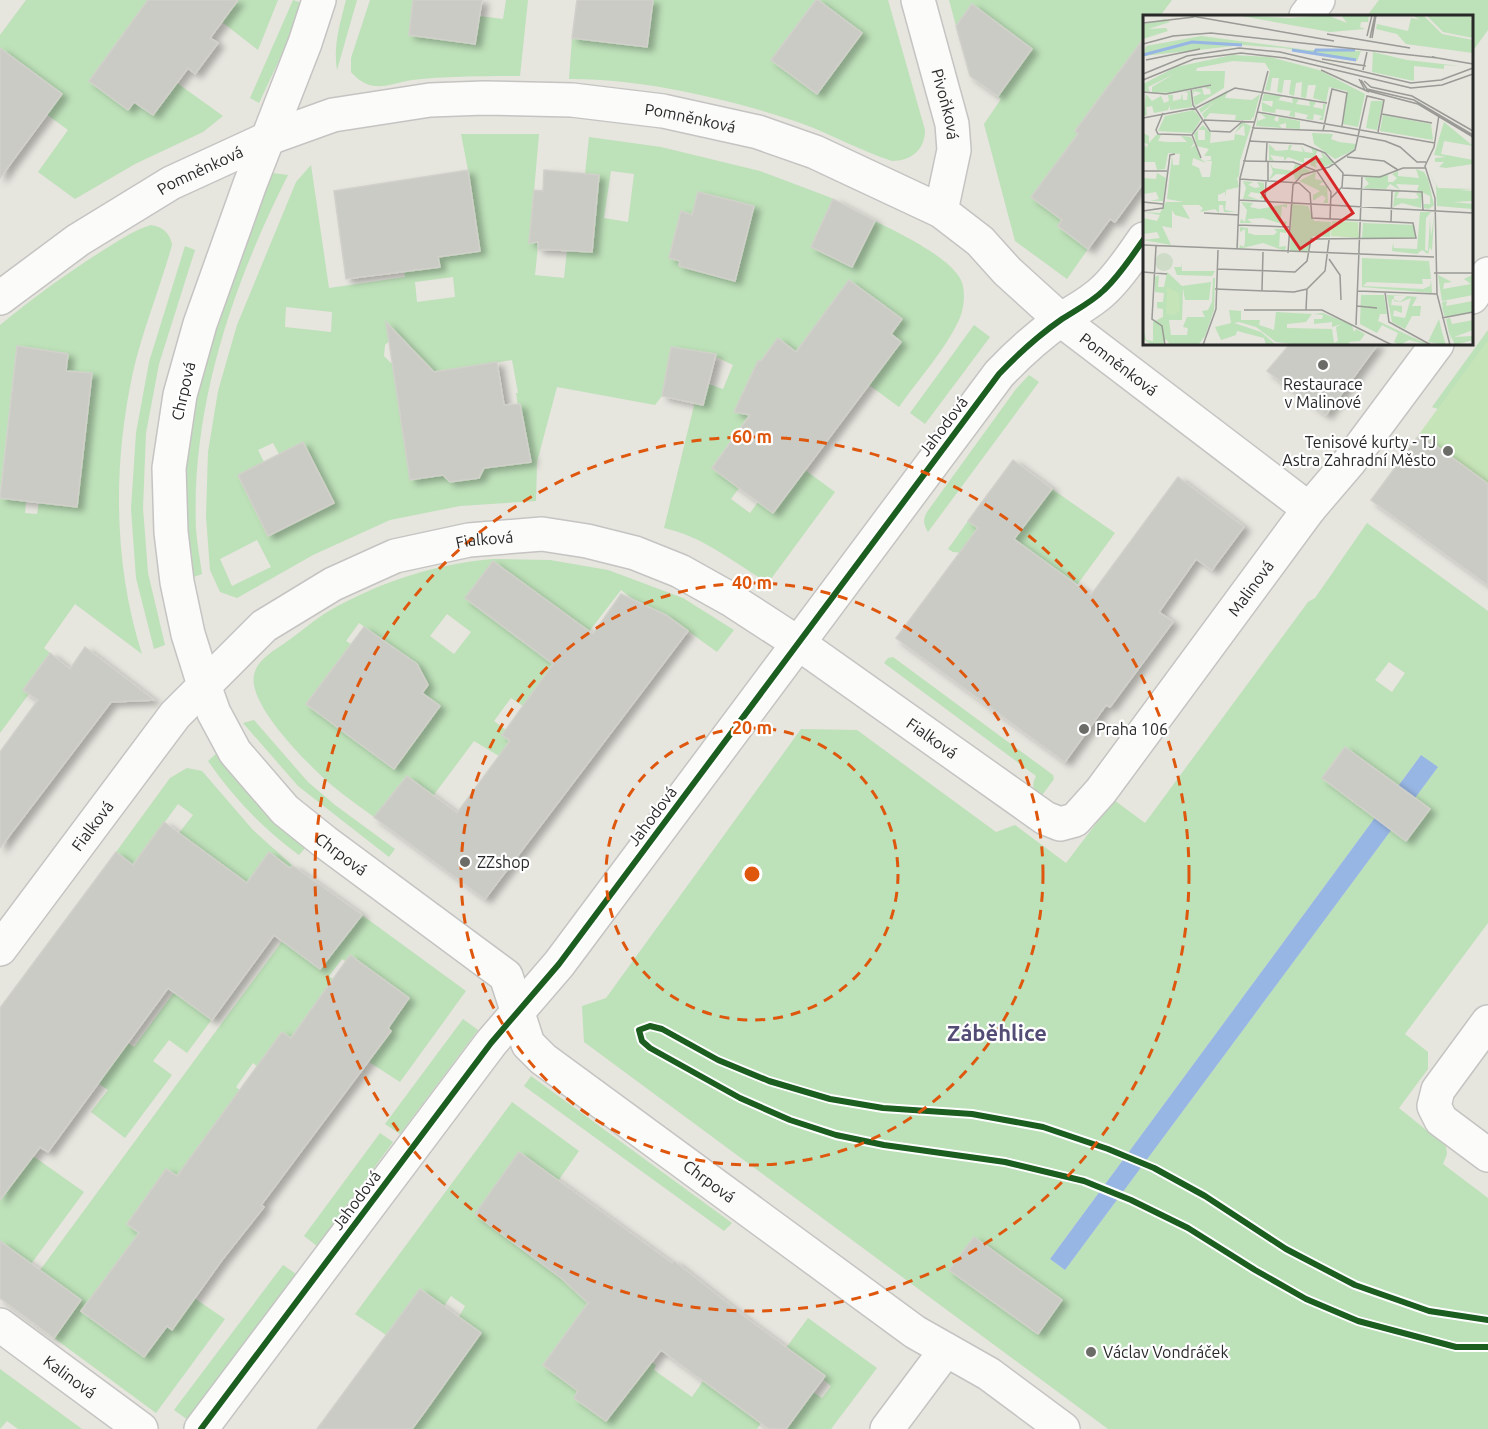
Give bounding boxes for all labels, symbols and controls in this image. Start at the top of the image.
inset map [1143,15,1473,345]
street label: Pivoňková [928,67,962,140]
street label: Pomněnková [644,100,738,136]
street label: Pomněnková [154,142,246,198]
street label: Pomněnková [1076,329,1161,399]
marker: Restaurace v Malinové [1316,358,1330,372]
street label: Chrpová [168,360,198,422]
place label: Restaurace v Malinové [1283,375,1363,411]
street label: Jahodová [915,393,971,459]
text: 60 m [732,426,772,446]
place label: Tenisové kurty - TJ Astra Zahradní Město [1282,433,1436,469]
marker: Tenisové kurty - TJ Astra Zahradní Město [1441,444,1455,458]
street label: Fialková [454,527,514,552]
street label: Malinová [1224,557,1277,620]
text: 40 m [732,572,772,592]
street label: Fialková [903,714,961,762]
text: 20 m [732,717,772,737]
place label: Praha 106 [1096,720,1168,738]
marker: Praha 106 [1077,722,1091,736]
street label: Jahodová [624,783,680,849]
street label: Fialková [68,797,117,854]
street label: Chrpová [312,829,371,879]
place label: ZZshop [477,853,530,871]
marker: ZZshop [458,855,472,869]
centre of rings [742,864,762,884]
district label: Záběhlice [947,1020,1047,1045]
street label: Chrpová [680,1156,739,1206]
street label: Jahodová [328,1167,384,1233]
place label: Václav Vondráček [1103,1343,1228,1361]
marker: Václav Vondráček [1084,1345,1098,1359]
street label: Kalinová [40,1351,100,1402]

